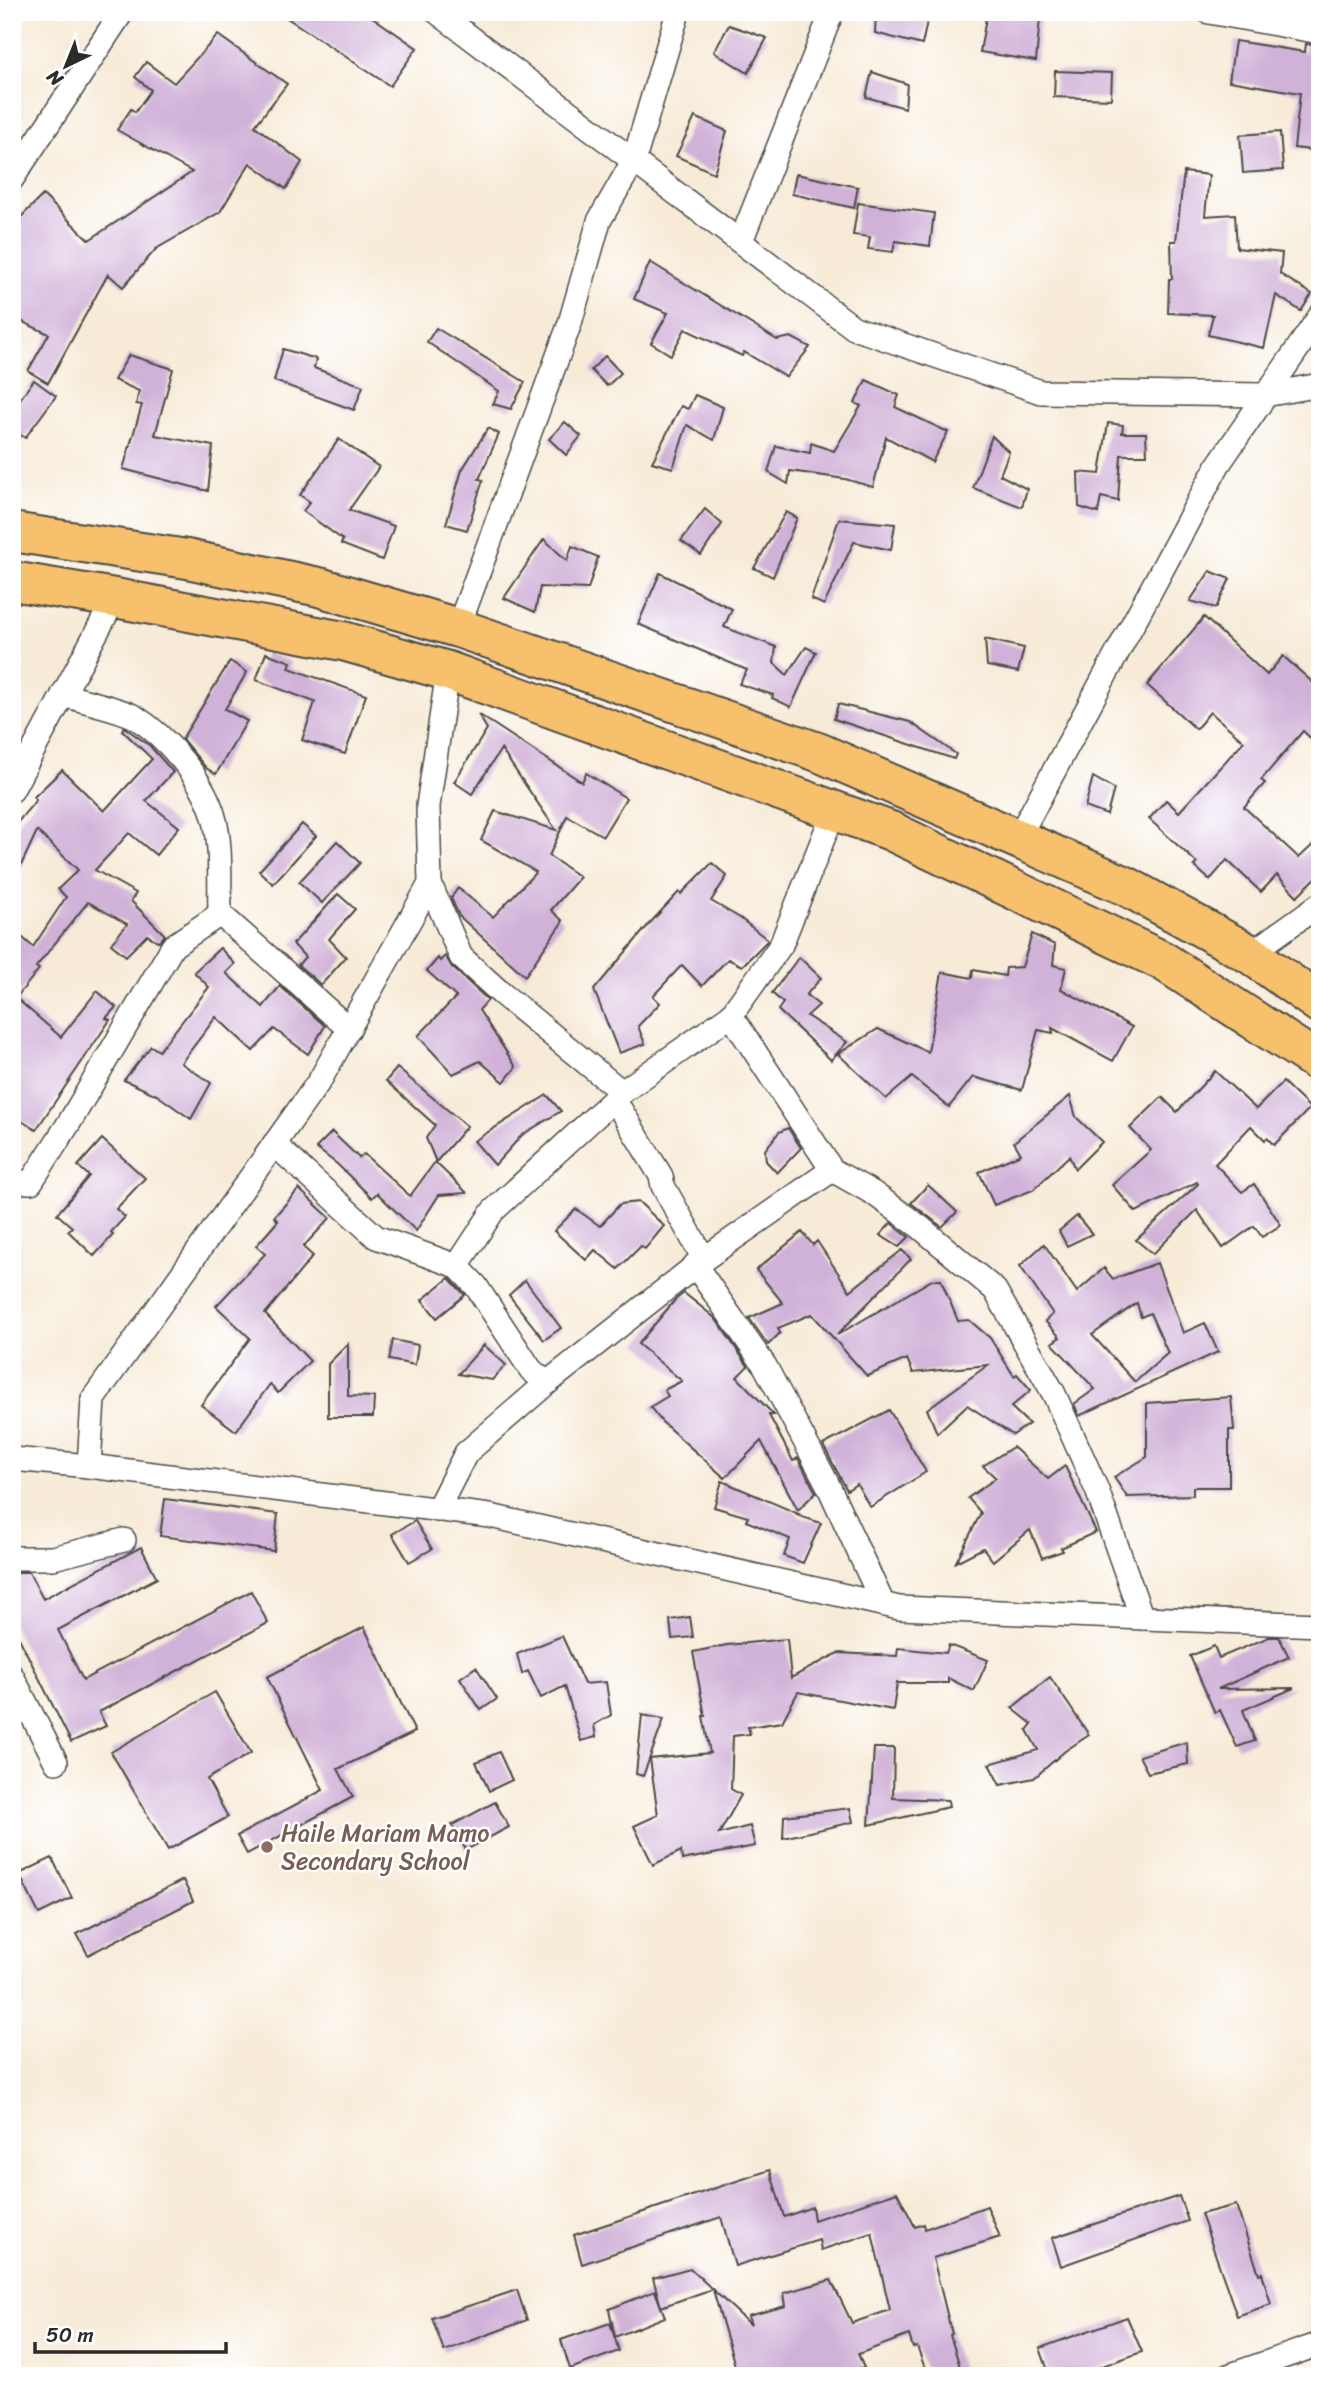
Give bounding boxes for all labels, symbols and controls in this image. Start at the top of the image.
north arrow [32,32,102,102]
text: N [38,61,72,95]
place label: Haile Mariam Mamo Secondary School [281,1812,489,1882]
marker: Haile Mariam Mamo Secondary School [259,1839,275,1855]
scale bar [35,2311,226,2355]
text: 50 m [46,2316,94,2354]

